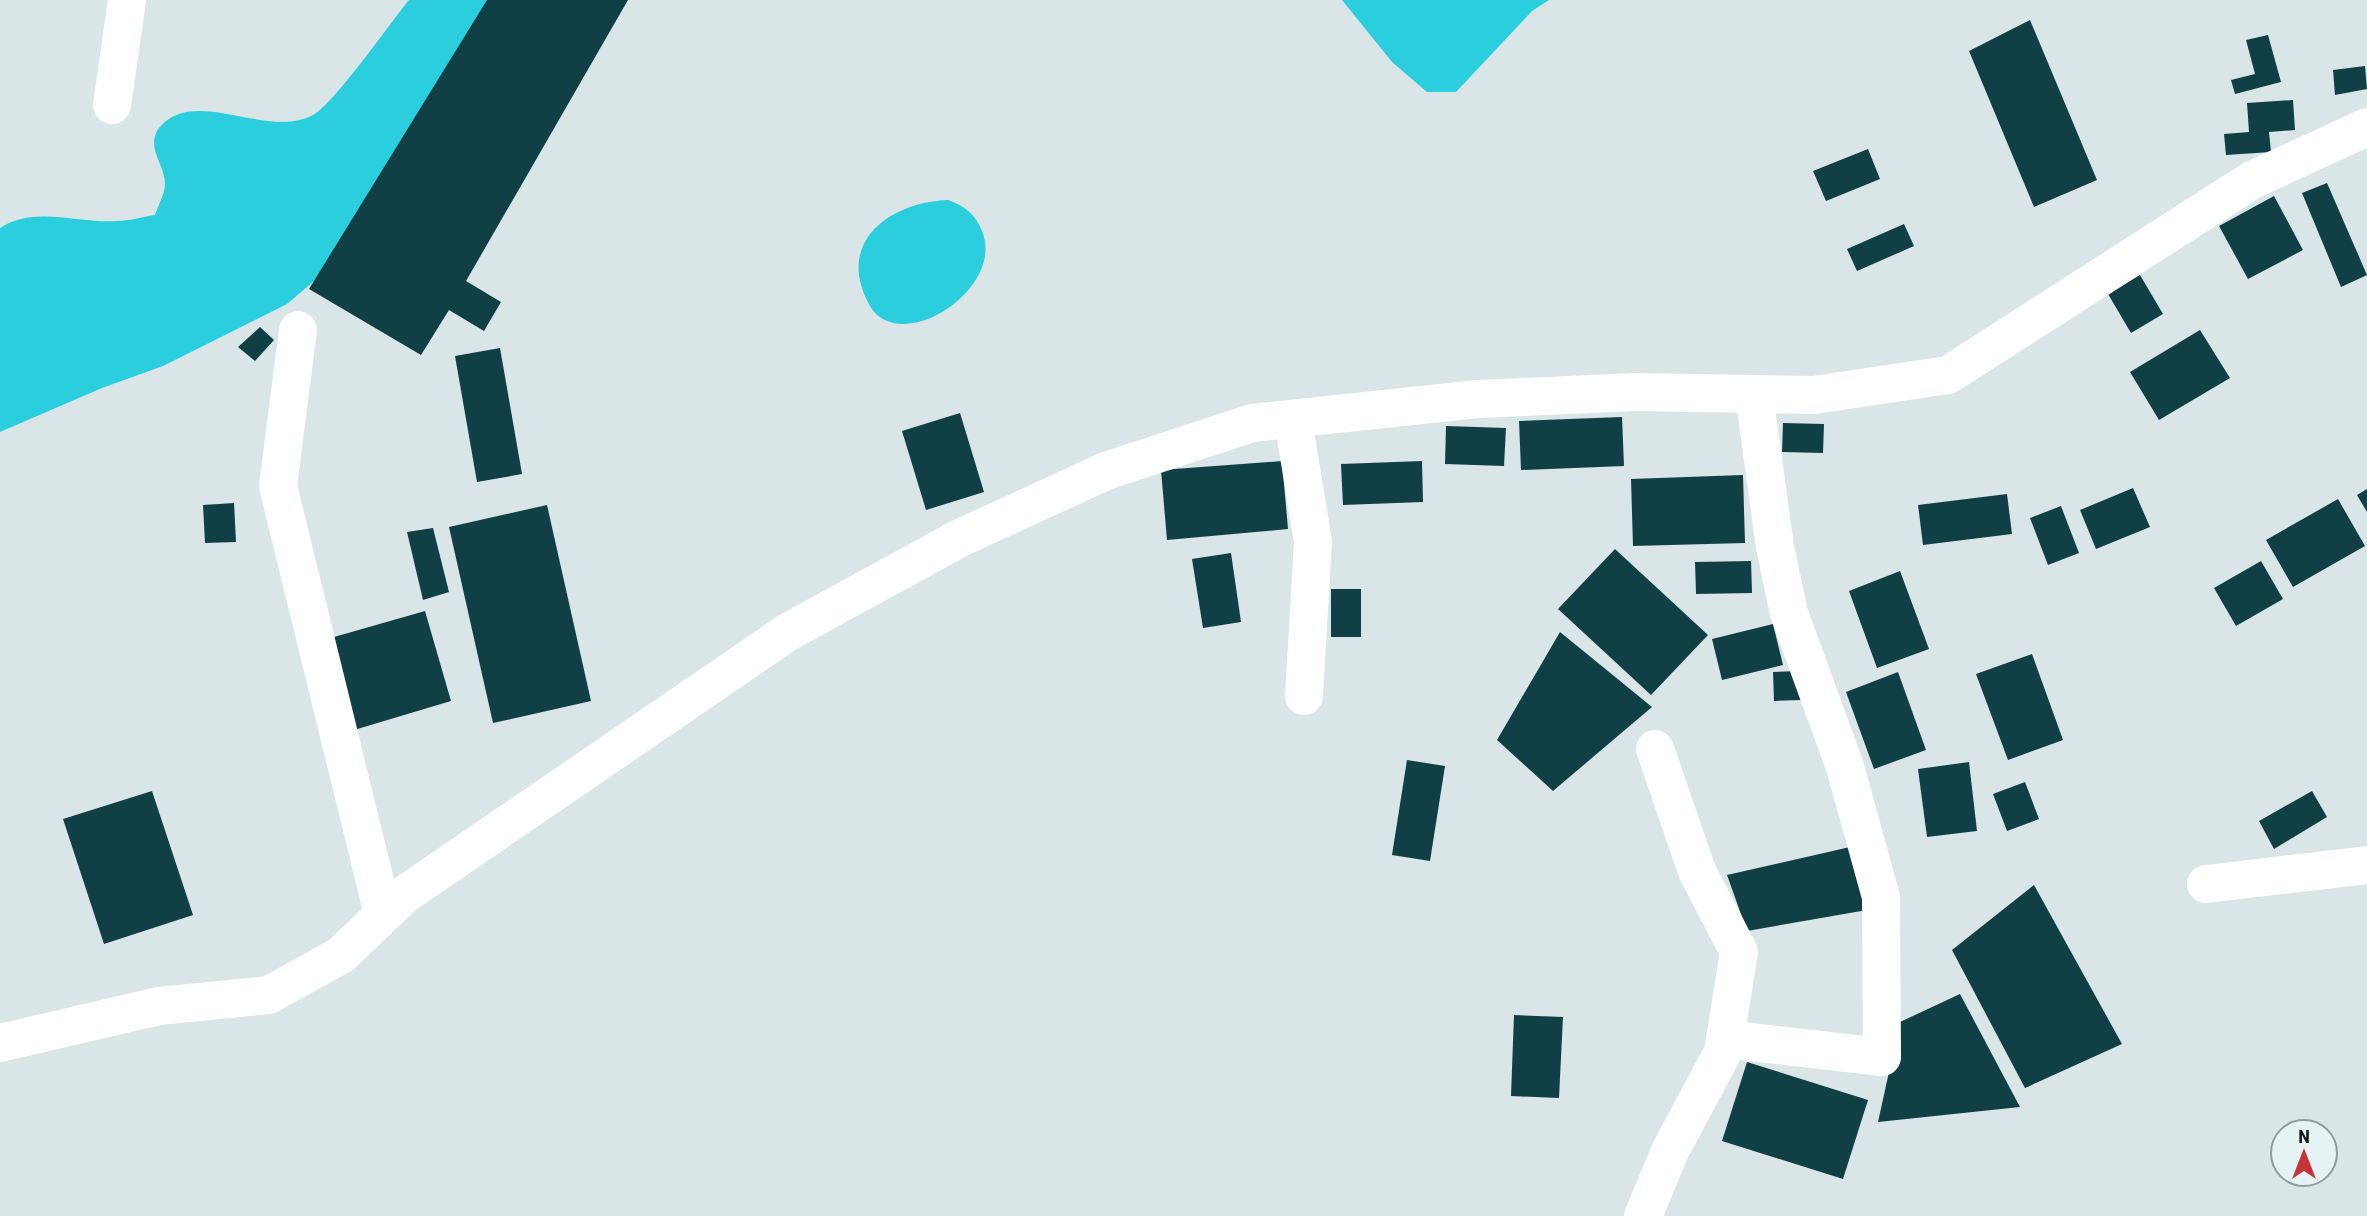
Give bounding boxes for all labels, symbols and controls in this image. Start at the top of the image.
north arrow [2269,1118,2339,1188]
text: N [2298,1125,2310,1148]

